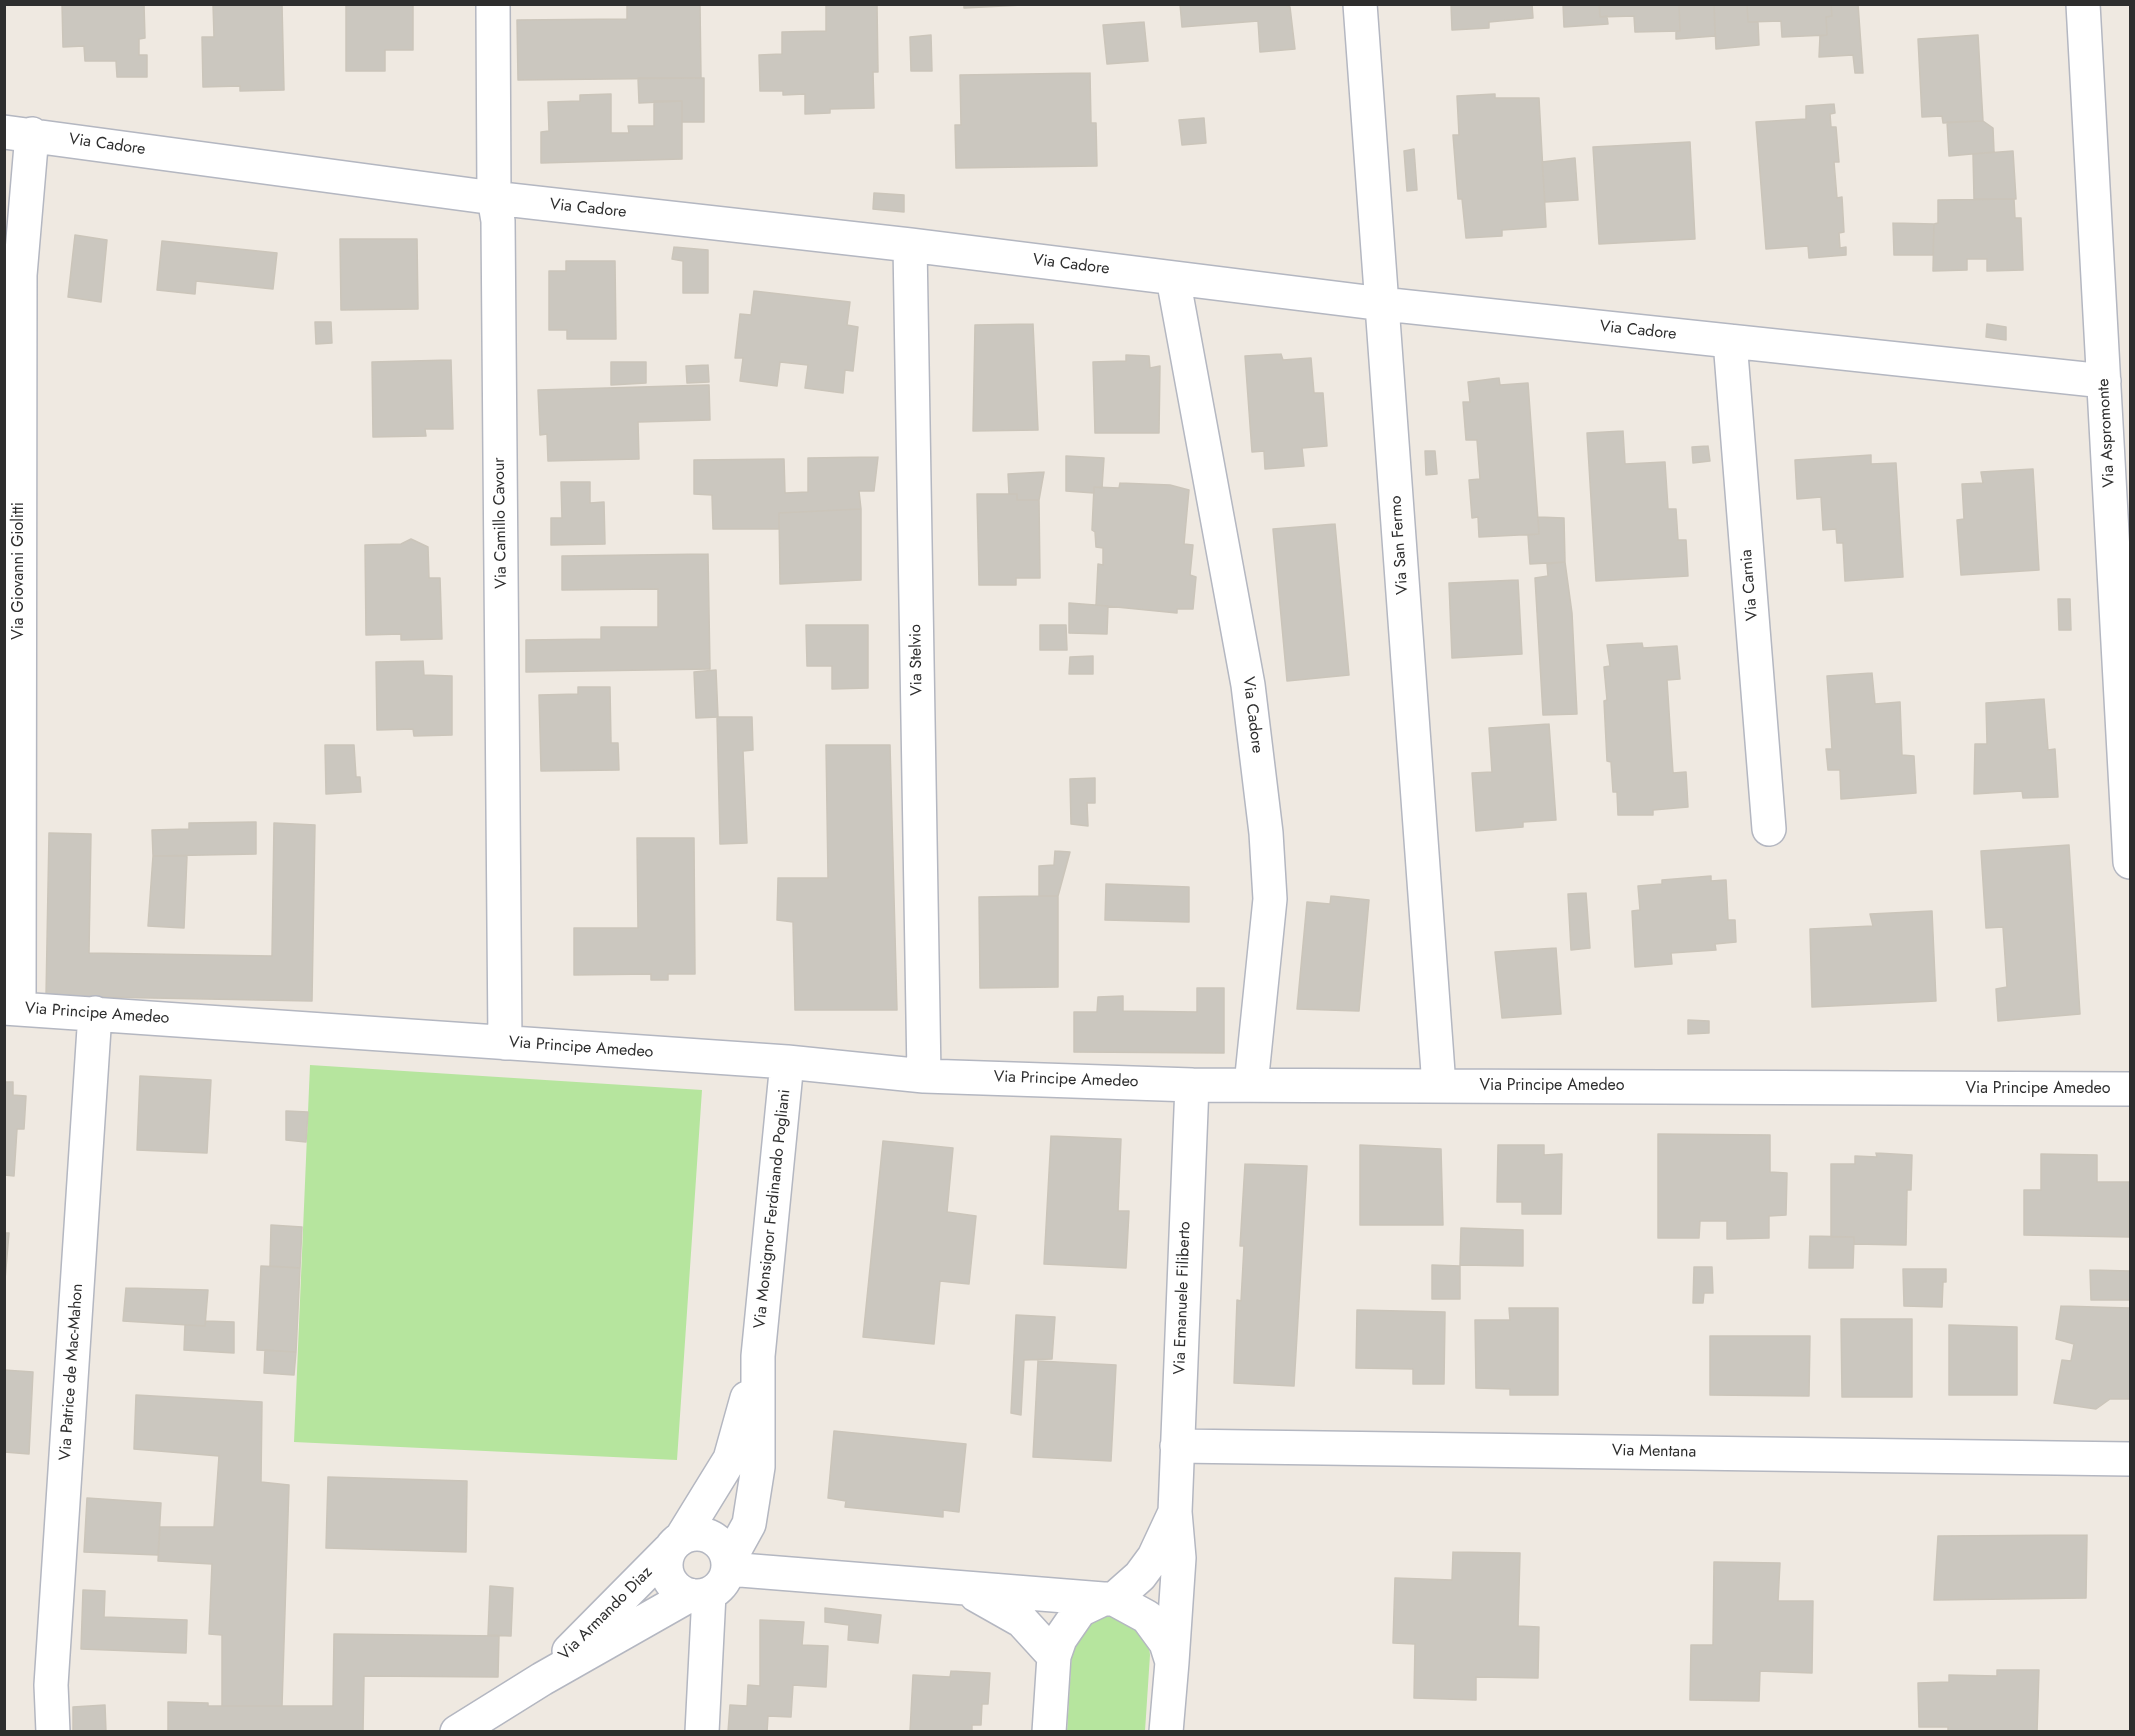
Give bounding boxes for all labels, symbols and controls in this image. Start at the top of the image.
street label: Via Cadore [67,130,147,160]
street label: Via Cadore [549,195,627,223]
street label: Via Cadore [1032,251,1110,279]
street label: Via Cadore [1599,317,1677,345]
street label: Via Aspromonte [2095,378,2119,488]
street label: Via Camillo Cavour [490,457,512,589]
street label: Via San Fermo [1387,495,1413,595]
street label: Via Giovanni Giolitti [9,502,29,640]
street label: Via Carnia [1737,548,1763,622]
street label: Via Stelvio [907,624,927,696]
street label: Via Cadore [1238,676,1266,754]
street label: Via Principe Amedeo [24,999,170,1029]
street label: Via Principe Amedeo [508,1033,654,1063]
street label: Via Principe Amedeo [993,1068,1139,1092]
street label: Via Principe Amedeo [1479,1076,1625,1096]
street label: Via Principe Amedeo [1965,1079,2111,1099]
street label: Via Monsignor Ferdinando Pogliani [751,1088,795,1330]
street label: Via Emanuele Filiberto [1171,1221,1195,1375]
street label: Via Patrice de Mac-Mahon [56,1283,88,1461]
street label: Via Mentana [1612,1442,1696,1462]
street label: Via Armando Diaz [555,1563,657,1665]

